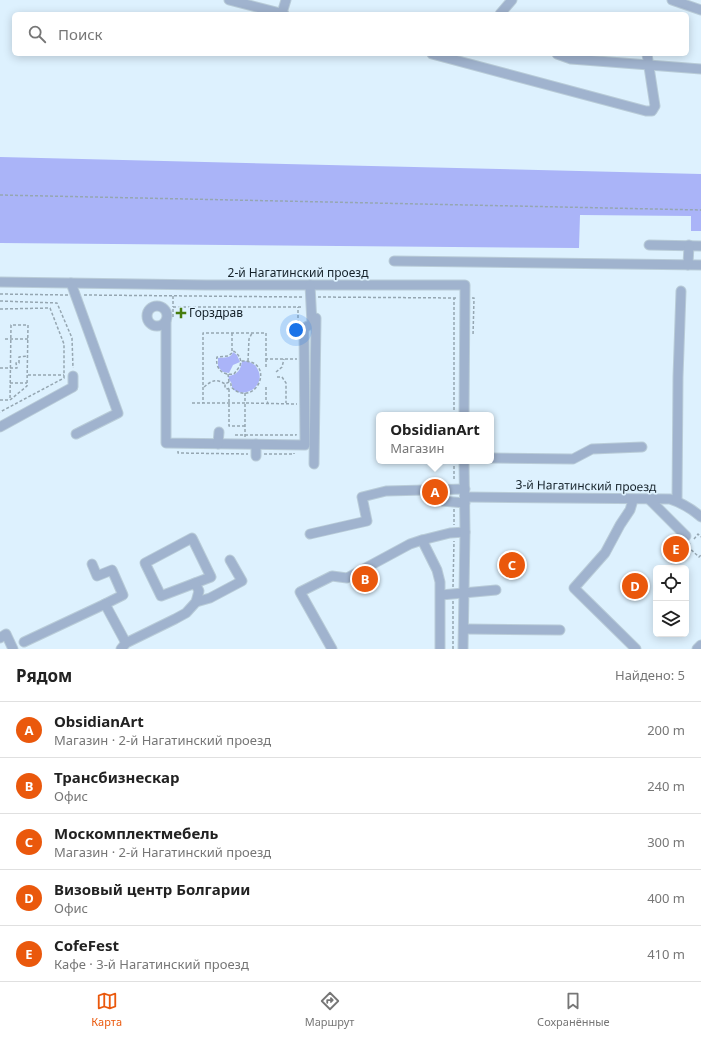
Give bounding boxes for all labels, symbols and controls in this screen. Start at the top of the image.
search box [12,12,689,56]
icon: search [26,23,48,45]
text: Поиск [58,24,103,44]
street label: 2-й Нагатинский проезд [228,264,369,281]
place label: Горздрав [189,304,243,321]
marker: Горздрав [176,308,186,318]
your location [286,320,306,340]
popup [376,412,494,464]
text: ObsidianArt [390,419,480,439]
text: Магазин [390,439,445,457]
street label: 3-й Нагатинский проезд [515,476,657,495]
pin: A [422,477,448,507]
pin: E [663,534,689,564]
pin: C [499,550,525,580]
pin: B [352,564,378,594]
map controls [653,565,689,637]
button: locate [653,565,689,601]
pin: D [622,571,648,601]
button: layers [653,601,689,637]
text: Рядом [16,664,72,687]
text: Найдено: 5 [615,666,685,684]
text: ObsidianArt [54,711,144,731]
text: A [25,721,34,739]
text: 200 m [647,721,685,739]
text: Магазин · 2-й Нагатинский проезд [54,731,271,749]
text: Трансбизнескар [54,767,179,787]
text: B [25,777,33,795]
text: 240 m [647,777,685,795]
text: Офис [54,787,88,805]
text: Москомплектмебель [54,823,218,843]
text: C [25,833,33,851]
text: 300 m [647,833,685,851]
text: Магазин · 2-й Нагатинский проезд [54,843,271,861]
text: Визовый центр Болгарии [54,879,250,899]
text: D [24,889,34,907]
text: 400 m [647,889,685,907]
text: Офис [54,899,88,917]
text: CofeFest [54,935,119,955]
text: E [25,945,33,963]
text: 410 m [647,945,685,963]
text: Кафе · 3-й Нагатинский проезд [54,955,249,973]
tab: Карта [91,990,122,1029]
tab: Маршрут [305,990,354,1029]
tab: Сохранённые [537,990,610,1029]

